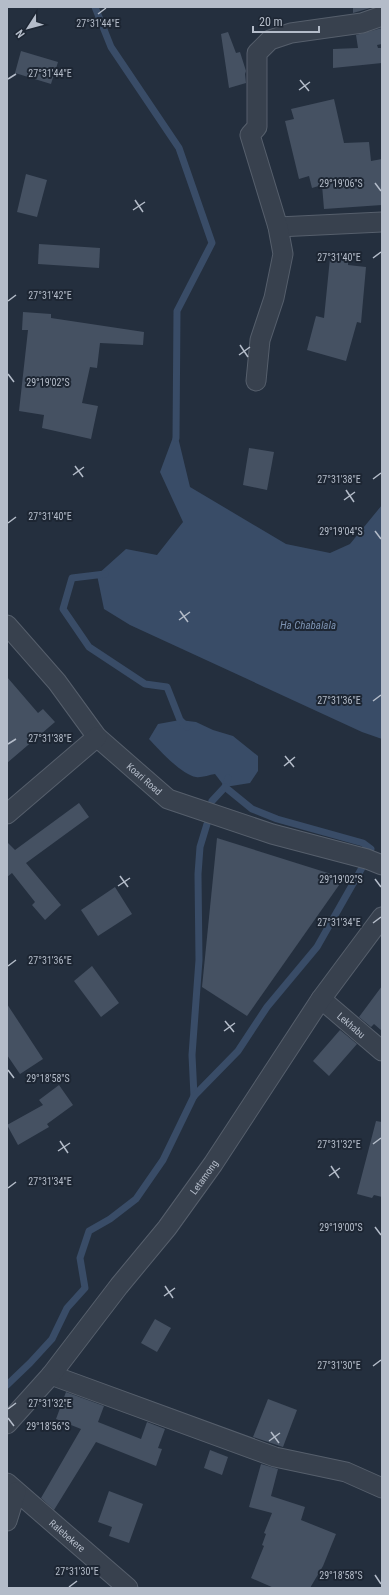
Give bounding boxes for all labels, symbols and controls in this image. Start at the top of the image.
north arrow [8,8,48,48]
scale bar [253,8,319,34]
text: 20 m [259,15,283,29]
text: 27°31'44"E [76,18,120,29]
text: N [13,27,28,40]
text: 27°31'44"E [28,68,72,79]
text: 29°19'06"S [319,178,363,189]
text: 27°31'40"E [317,252,361,263]
text: 27°31'42"E [28,290,72,301]
text: 29°19'02"S [26,377,70,388]
text: 27°31'38"E [317,474,361,485]
text: 27°31'40"E [28,511,72,522]
text: 29°19'04"S [319,526,363,537]
water label: Ha Chabalala [280,619,336,632]
text: 27°31'36"E [317,695,361,706]
text: 27°31'38"E [28,733,72,744]
street label: Koari Road [124,761,164,797]
text: 29°19'02"S [319,874,363,885]
text: 27°31'34"E [317,917,361,928]
text: 27°31'36"E [28,955,72,966]
street label: Lekhabu [335,1010,368,1040]
text: 29°18'58"S [26,1073,70,1084]
text: 27°31'32"E [317,1139,361,1150]
street label: Letamong [188,1158,220,1197]
text: 27°31'34"E [28,1176,72,1187]
text: 29°19'00"S [319,1222,363,1233]
text: 27°31'30"E [317,1360,361,1371]
text: 27°31'32"E [28,1398,72,1409]
text: 29°18'56"S [26,1421,70,1432]
street label: Ralebekere [47,1517,87,1554]
text: 27°31'30"E [55,1566,99,1577]
text: 29°18'58"S [319,1570,363,1581]

